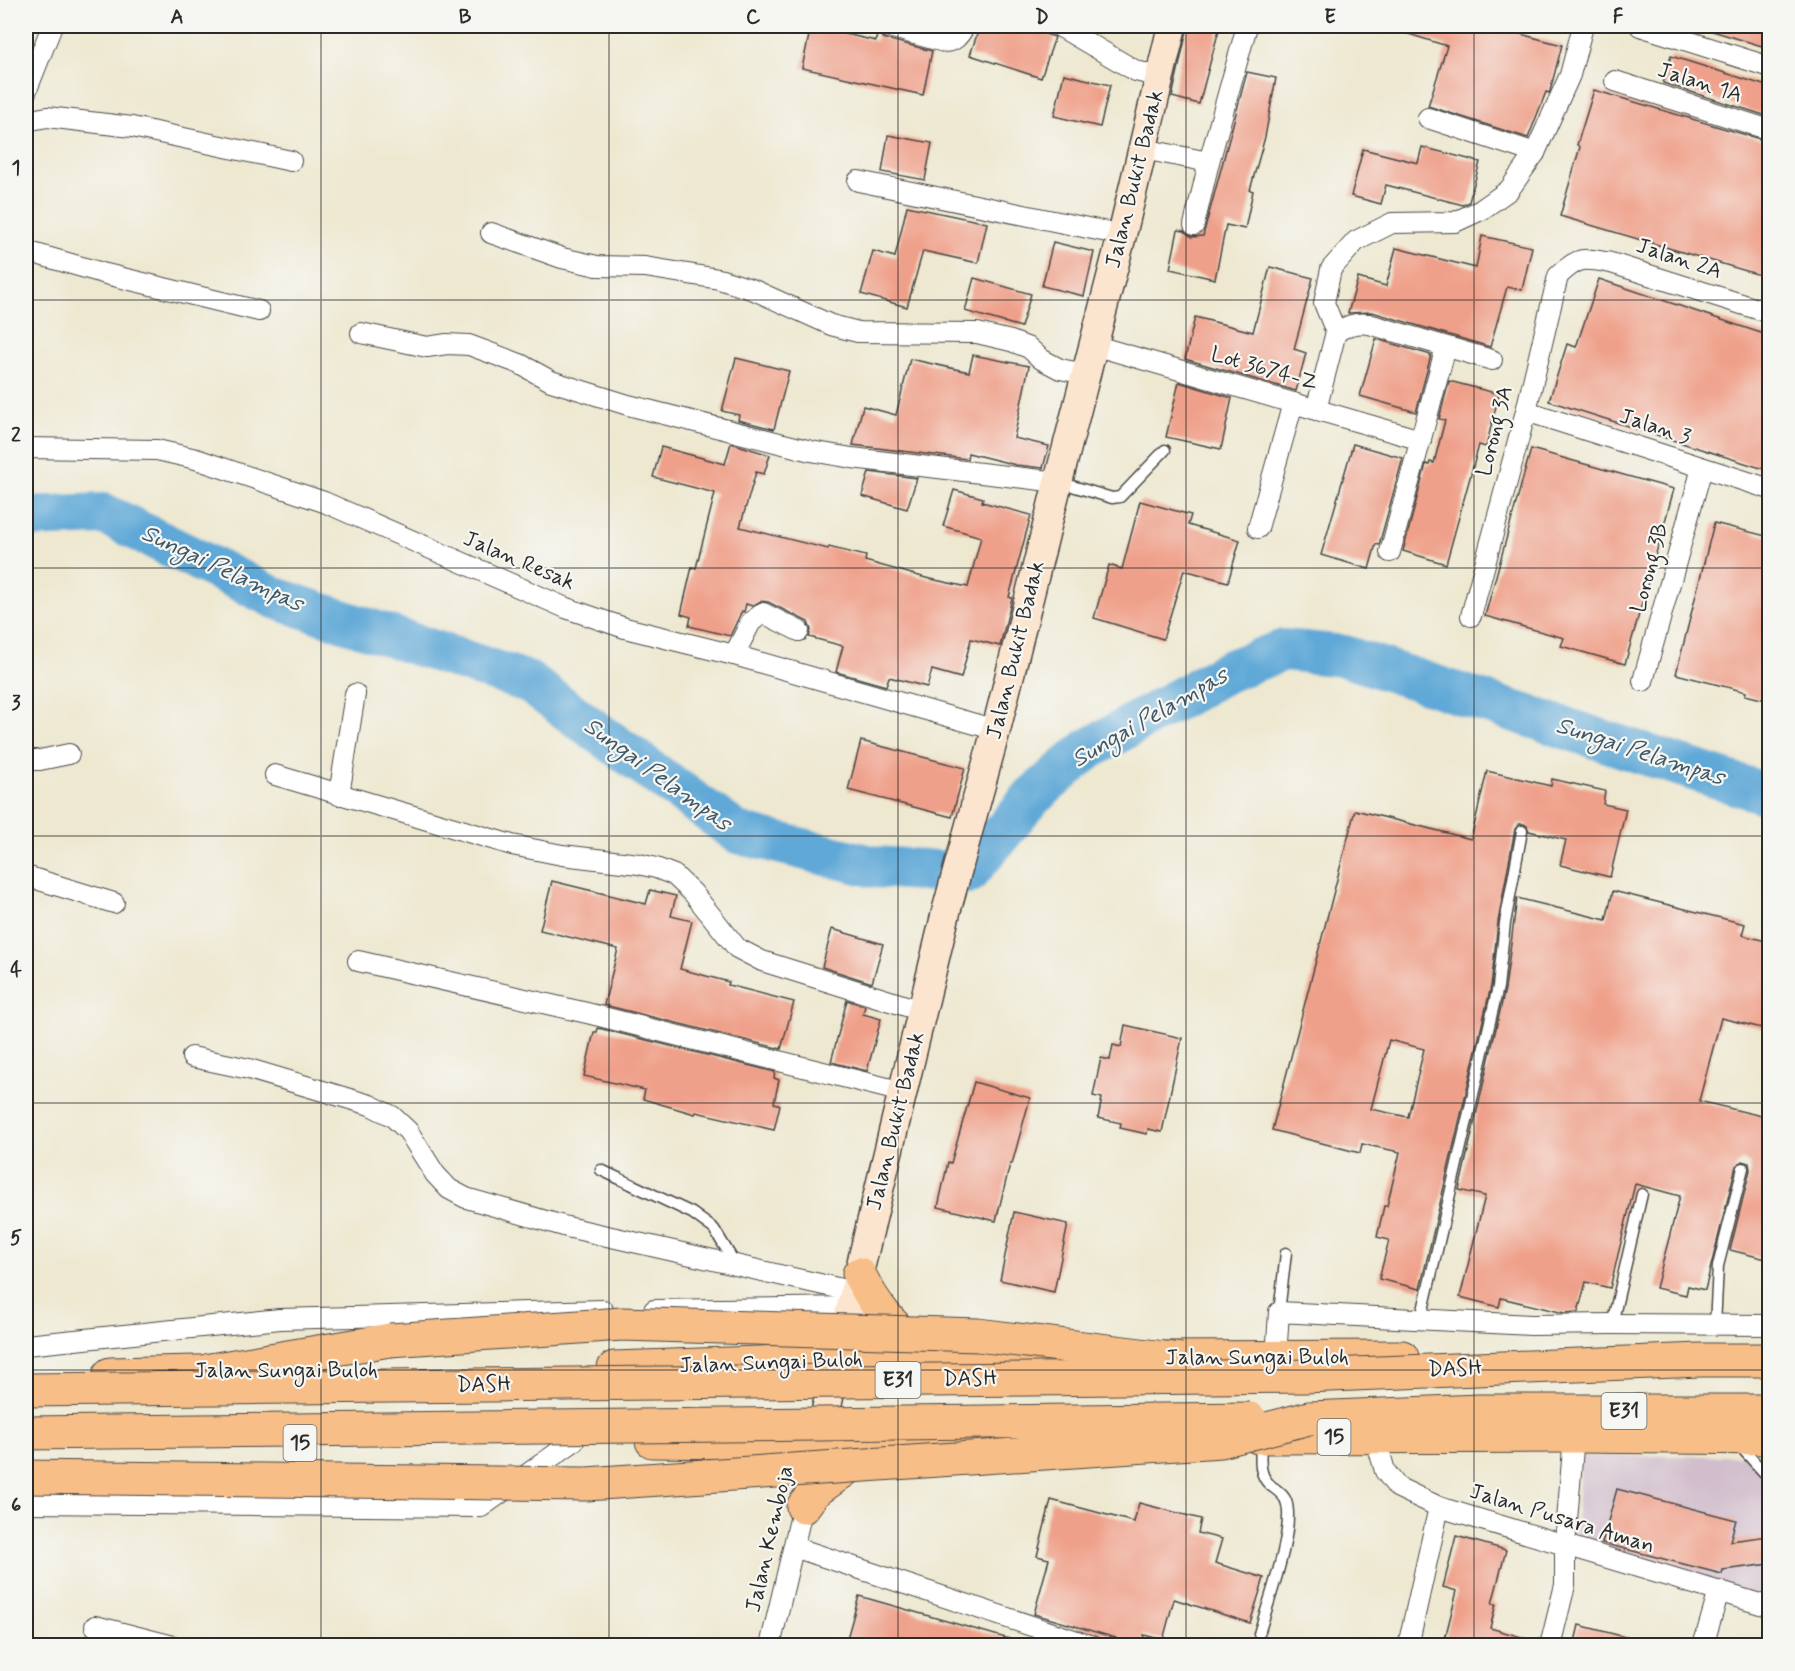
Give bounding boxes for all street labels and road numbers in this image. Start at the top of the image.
street label: Jalan 1A [1654,56,1746,110]
street label: Jalan Bukit Badak [1099,87,1171,271]
street label: Jalan 2A [1633,232,1725,286]
street label: Lot 3674-Z [1208,340,1321,398]
street label: Lorong 3A [1470,383,1523,480]
street label: Jalan 3 [1616,402,1694,452]
street label: Lorong 3B [1625,520,1678,617]
street label: Jalan Resak [459,525,579,597]
street label: Jalan Bukit Badak [980,558,1052,742]
street label: Jalan Bukit Badak [860,1029,932,1213]
street label: Jalan Sungai Buloh [1165,1344,1349,1375]
street label: Jalan Sungai Buloh [679,1346,863,1383]
street label: DASH [1427,1354,1483,1384]
street label: Jalan Sungai Buloh [194,1357,378,1388]
road number: E31 [876,1362,920,1398]
street label: DASH [943,1365,997,1393]
street label: DASH [457,1371,511,1399]
road number: E31 [1602,1393,1646,1429]
road number: 15 [1318,1419,1350,1455]
road number: 15 [284,1425,316,1461]
street label: Jalan Kemboja [740,1463,800,1615]
street label: Jalan Pusara Aman [1466,1478,1658,1560]

